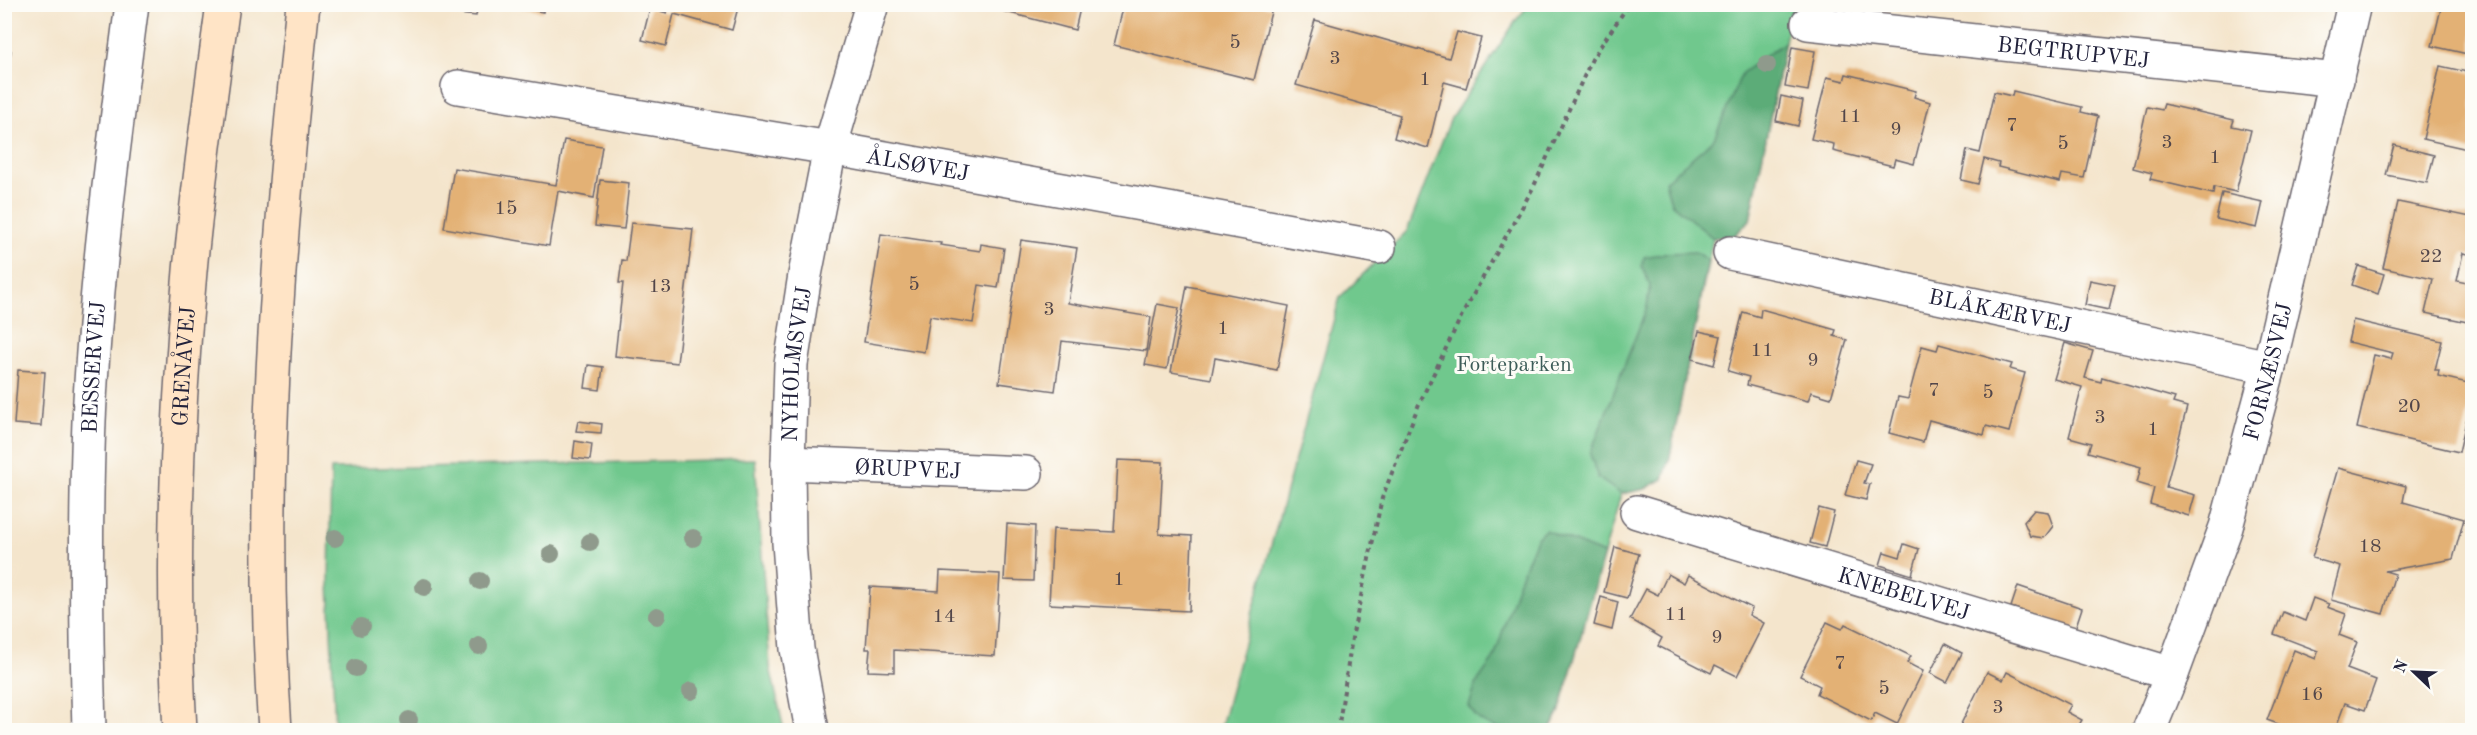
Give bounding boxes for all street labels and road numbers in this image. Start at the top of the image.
street label: BEGTRUPVEJ [1996,34,2151,73]
street label: ÅLSØVEJ [864,143,971,186]
street label: NYHOLMSVEJ [780,285,816,442]
street label: BLÅKÆRVEJ [1926,286,2073,338]
street label: BESSERVEJ [80,300,110,434]
street label: FORNÆSVEJ [2241,301,2297,443]
street label: GRENÅVEJ [170,305,200,427]
street label: ØRUPVEJ [854,457,962,483]
street label: KNEBELVEJ [1835,564,1972,625]

